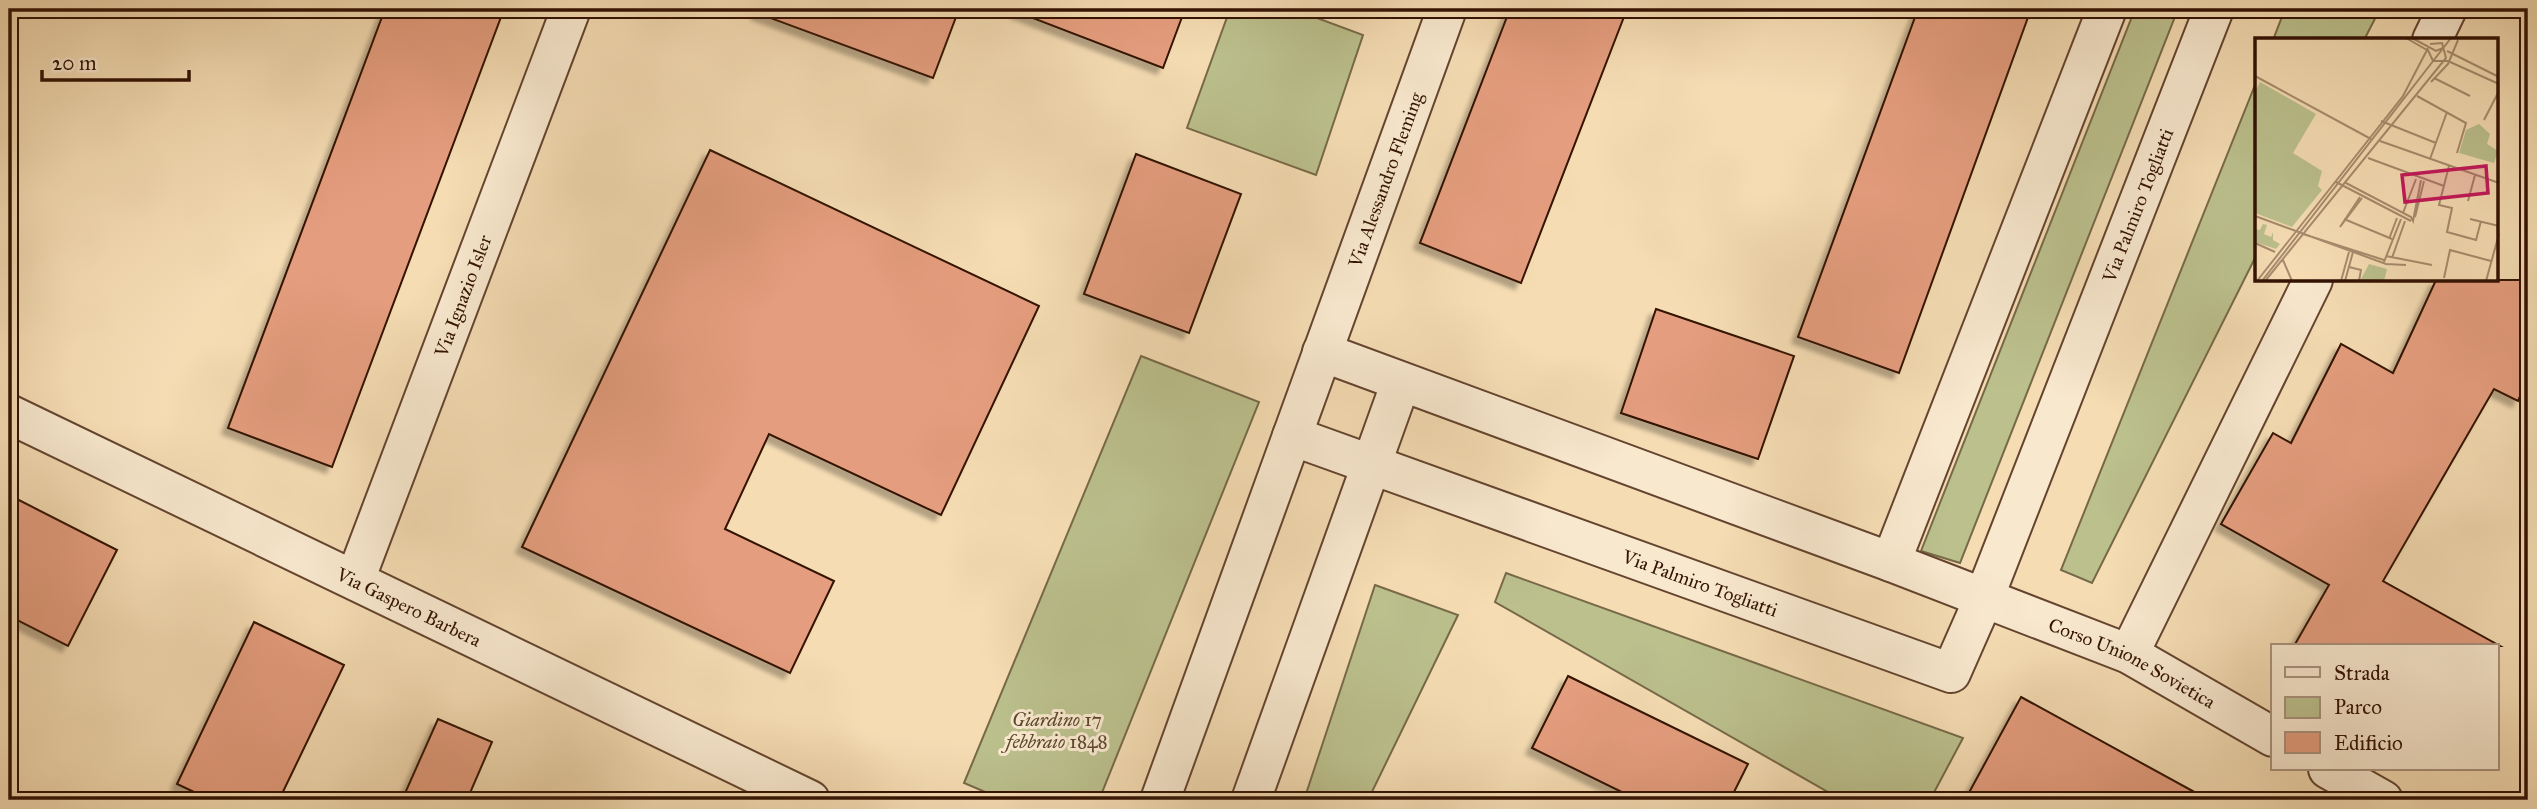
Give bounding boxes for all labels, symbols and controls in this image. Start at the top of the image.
scale bar [42,38,189,82]
inset map [2255,38,2498,282]
text: 20 m [52,50,97,76]
street label: Via Alessandro Fleming [1342,89,1428,271]
street label: Via Palmiro Togliatti [2097,125,2178,286]
street label: Via Ignazio Isler [429,231,496,361]
street label: Via Palmiro Togliatti [1619,544,1781,621]
street label: Via Gaspero Barbera [332,562,486,652]
street label: Corso Unione Sovietica [2045,613,2220,713]
legend [2271,644,2498,770]
text: Strada [2334,660,2390,686]
text: Parco [2334,694,2382,720]
park label: Giardino 17 febbraio 1848 [1000,708,1108,753]
text: Edificio [2334,730,2403,756]

